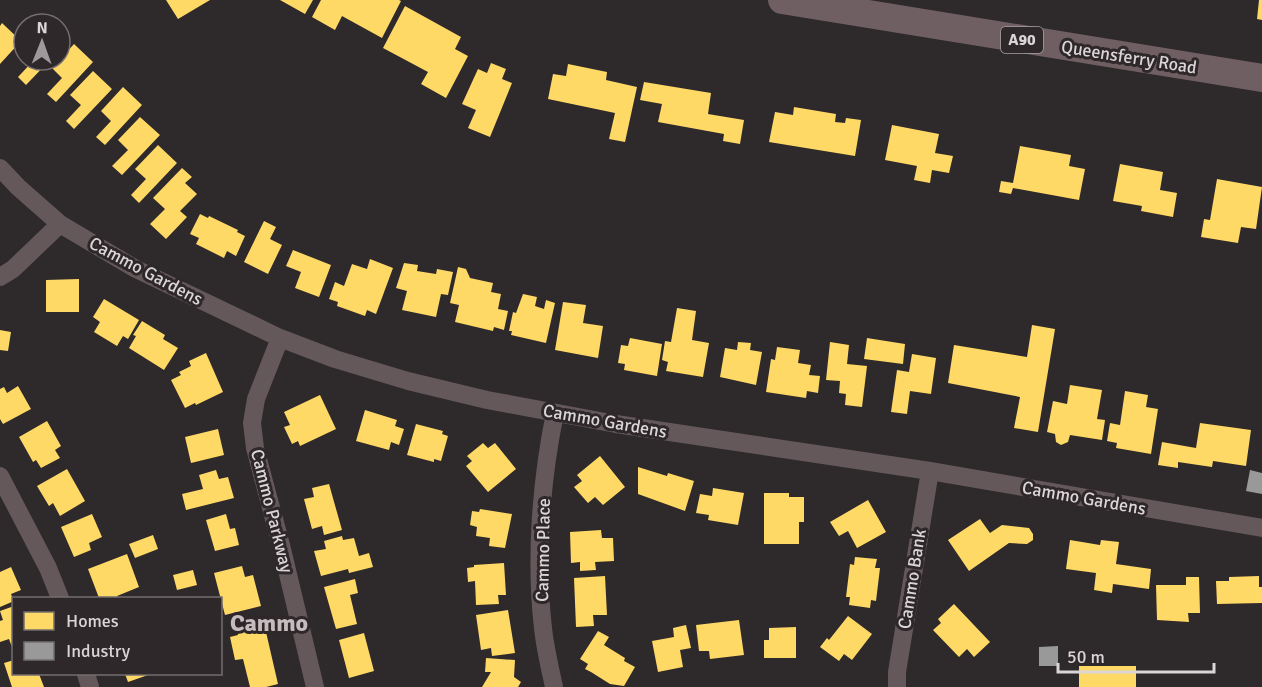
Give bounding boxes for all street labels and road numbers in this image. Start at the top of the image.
road number: A90 [1001,27,1043,53]
street label: Queensferry Road [1060,35,1198,79]
street label: Cammo Gardens [86,232,207,310]
street label: Cammo Gardens [541,399,669,443]
street label: Cammo Parkway [246,447,298,576]
street label: Cammo Gardens [1020,476,1148,520]
street label: Cammo Place [531,498,555,602]
street label: Cammo Bank [893,528,931,630]

